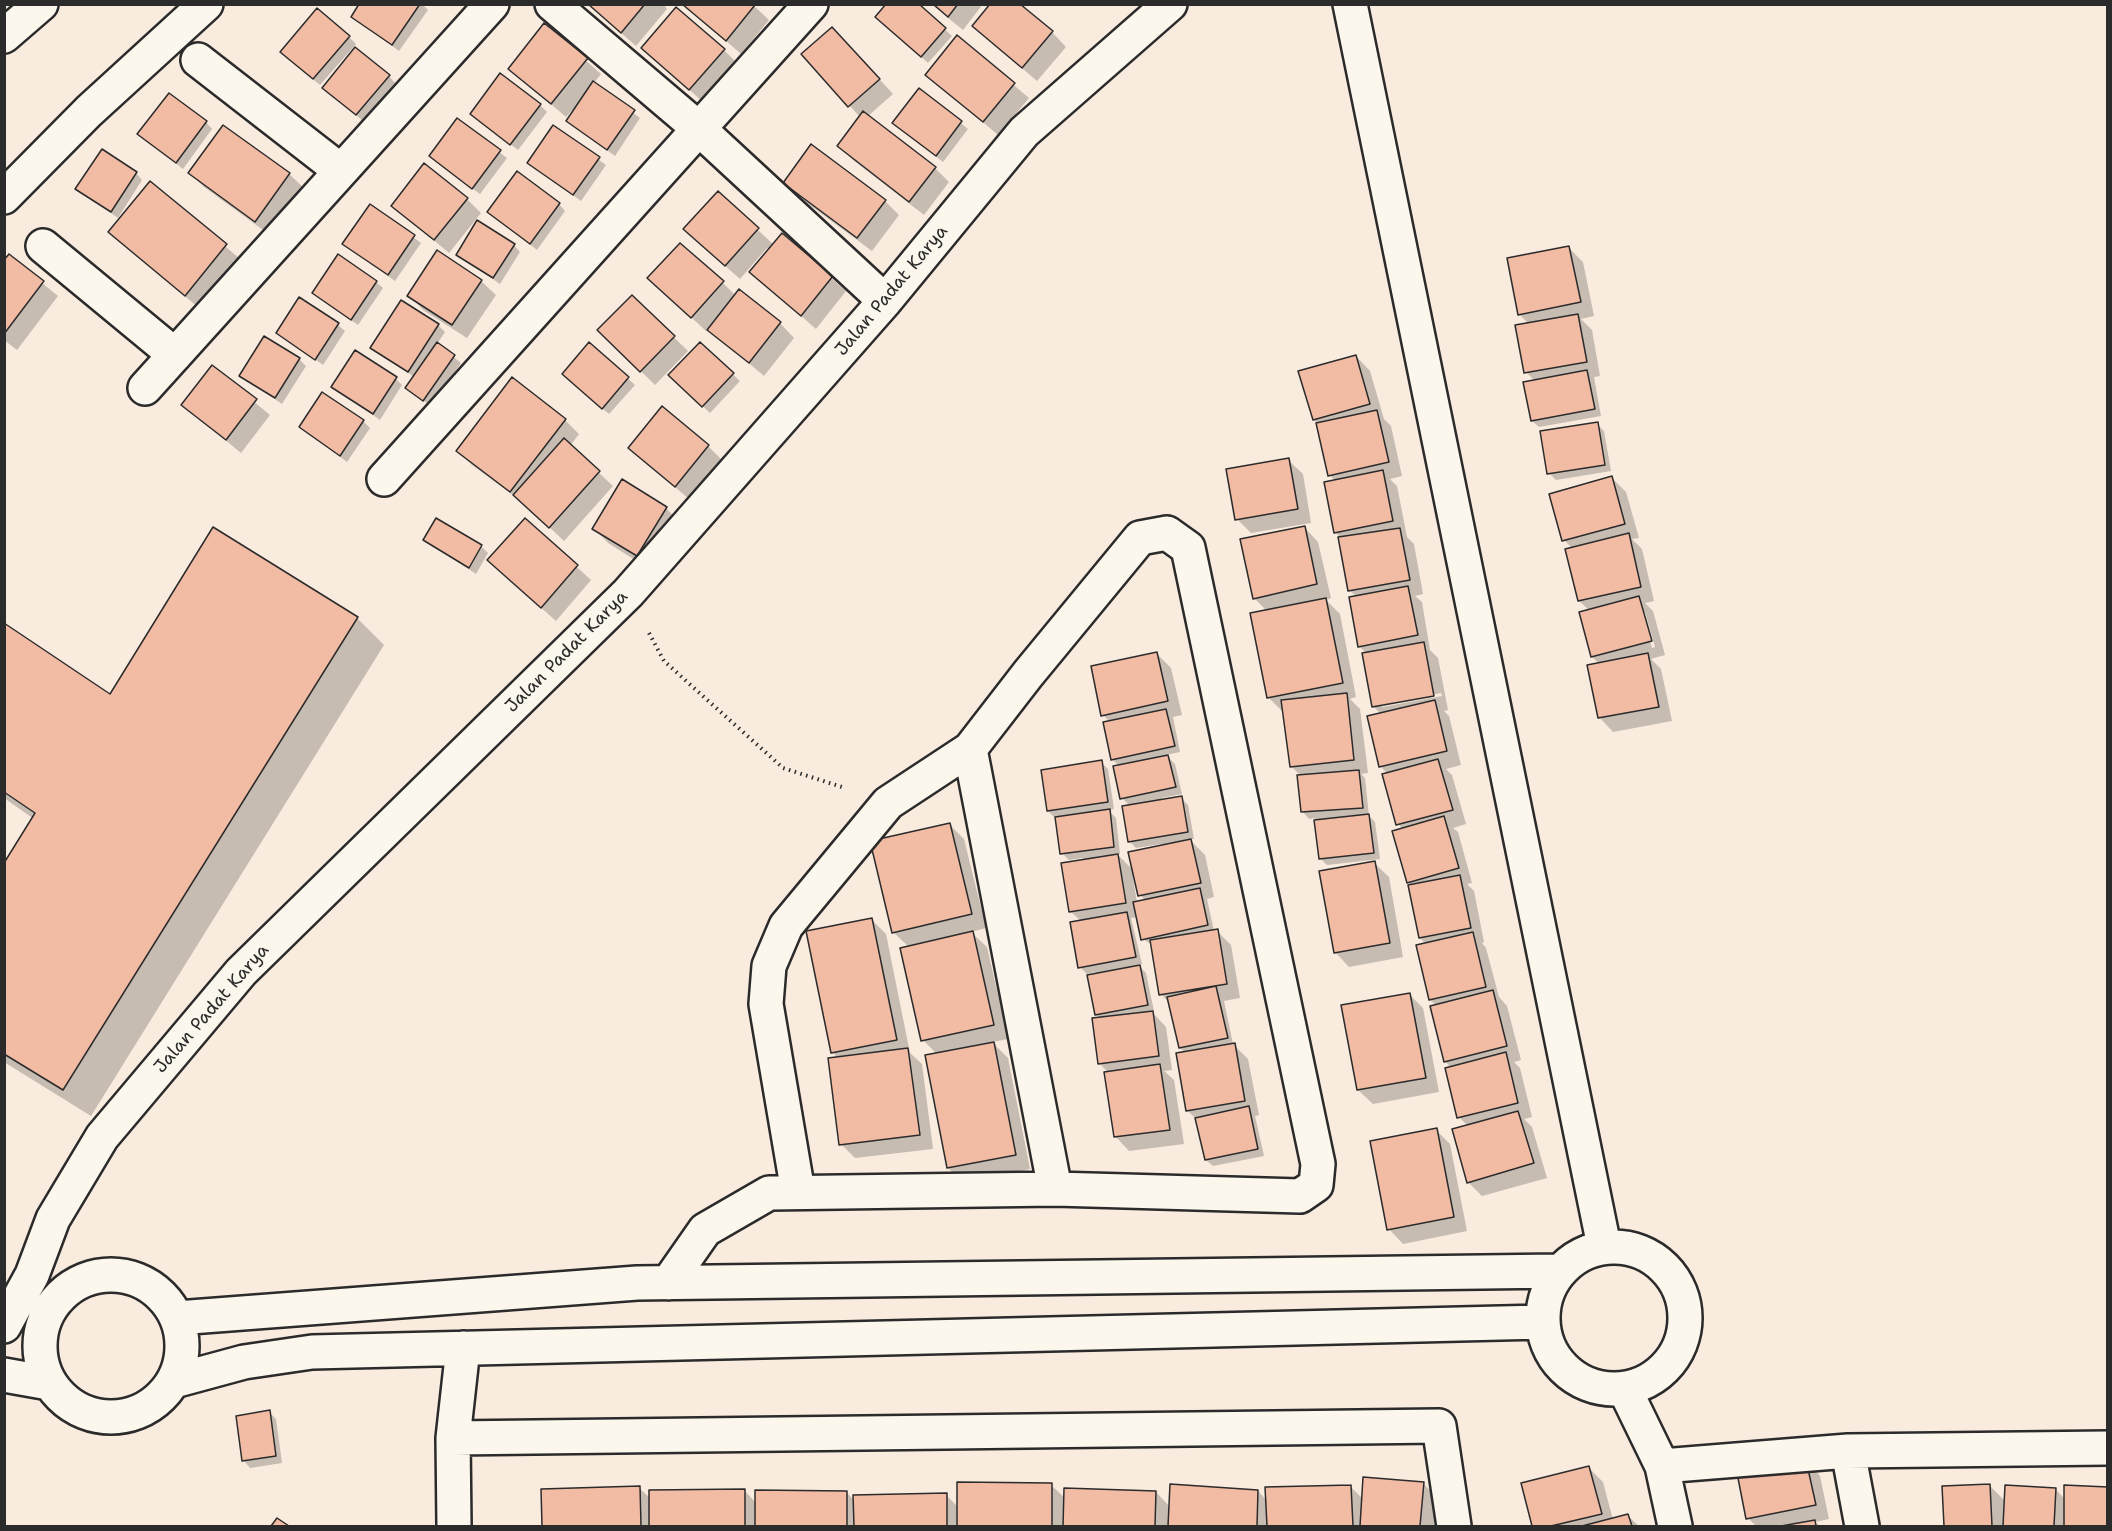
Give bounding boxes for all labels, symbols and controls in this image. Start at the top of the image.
street label: Jalan Padat Karya [831,221,953,361]
street label: Jalan Padat Karya [501,586,633,718]
street label: Jalan Padat Karya [150,940,274,1078]

